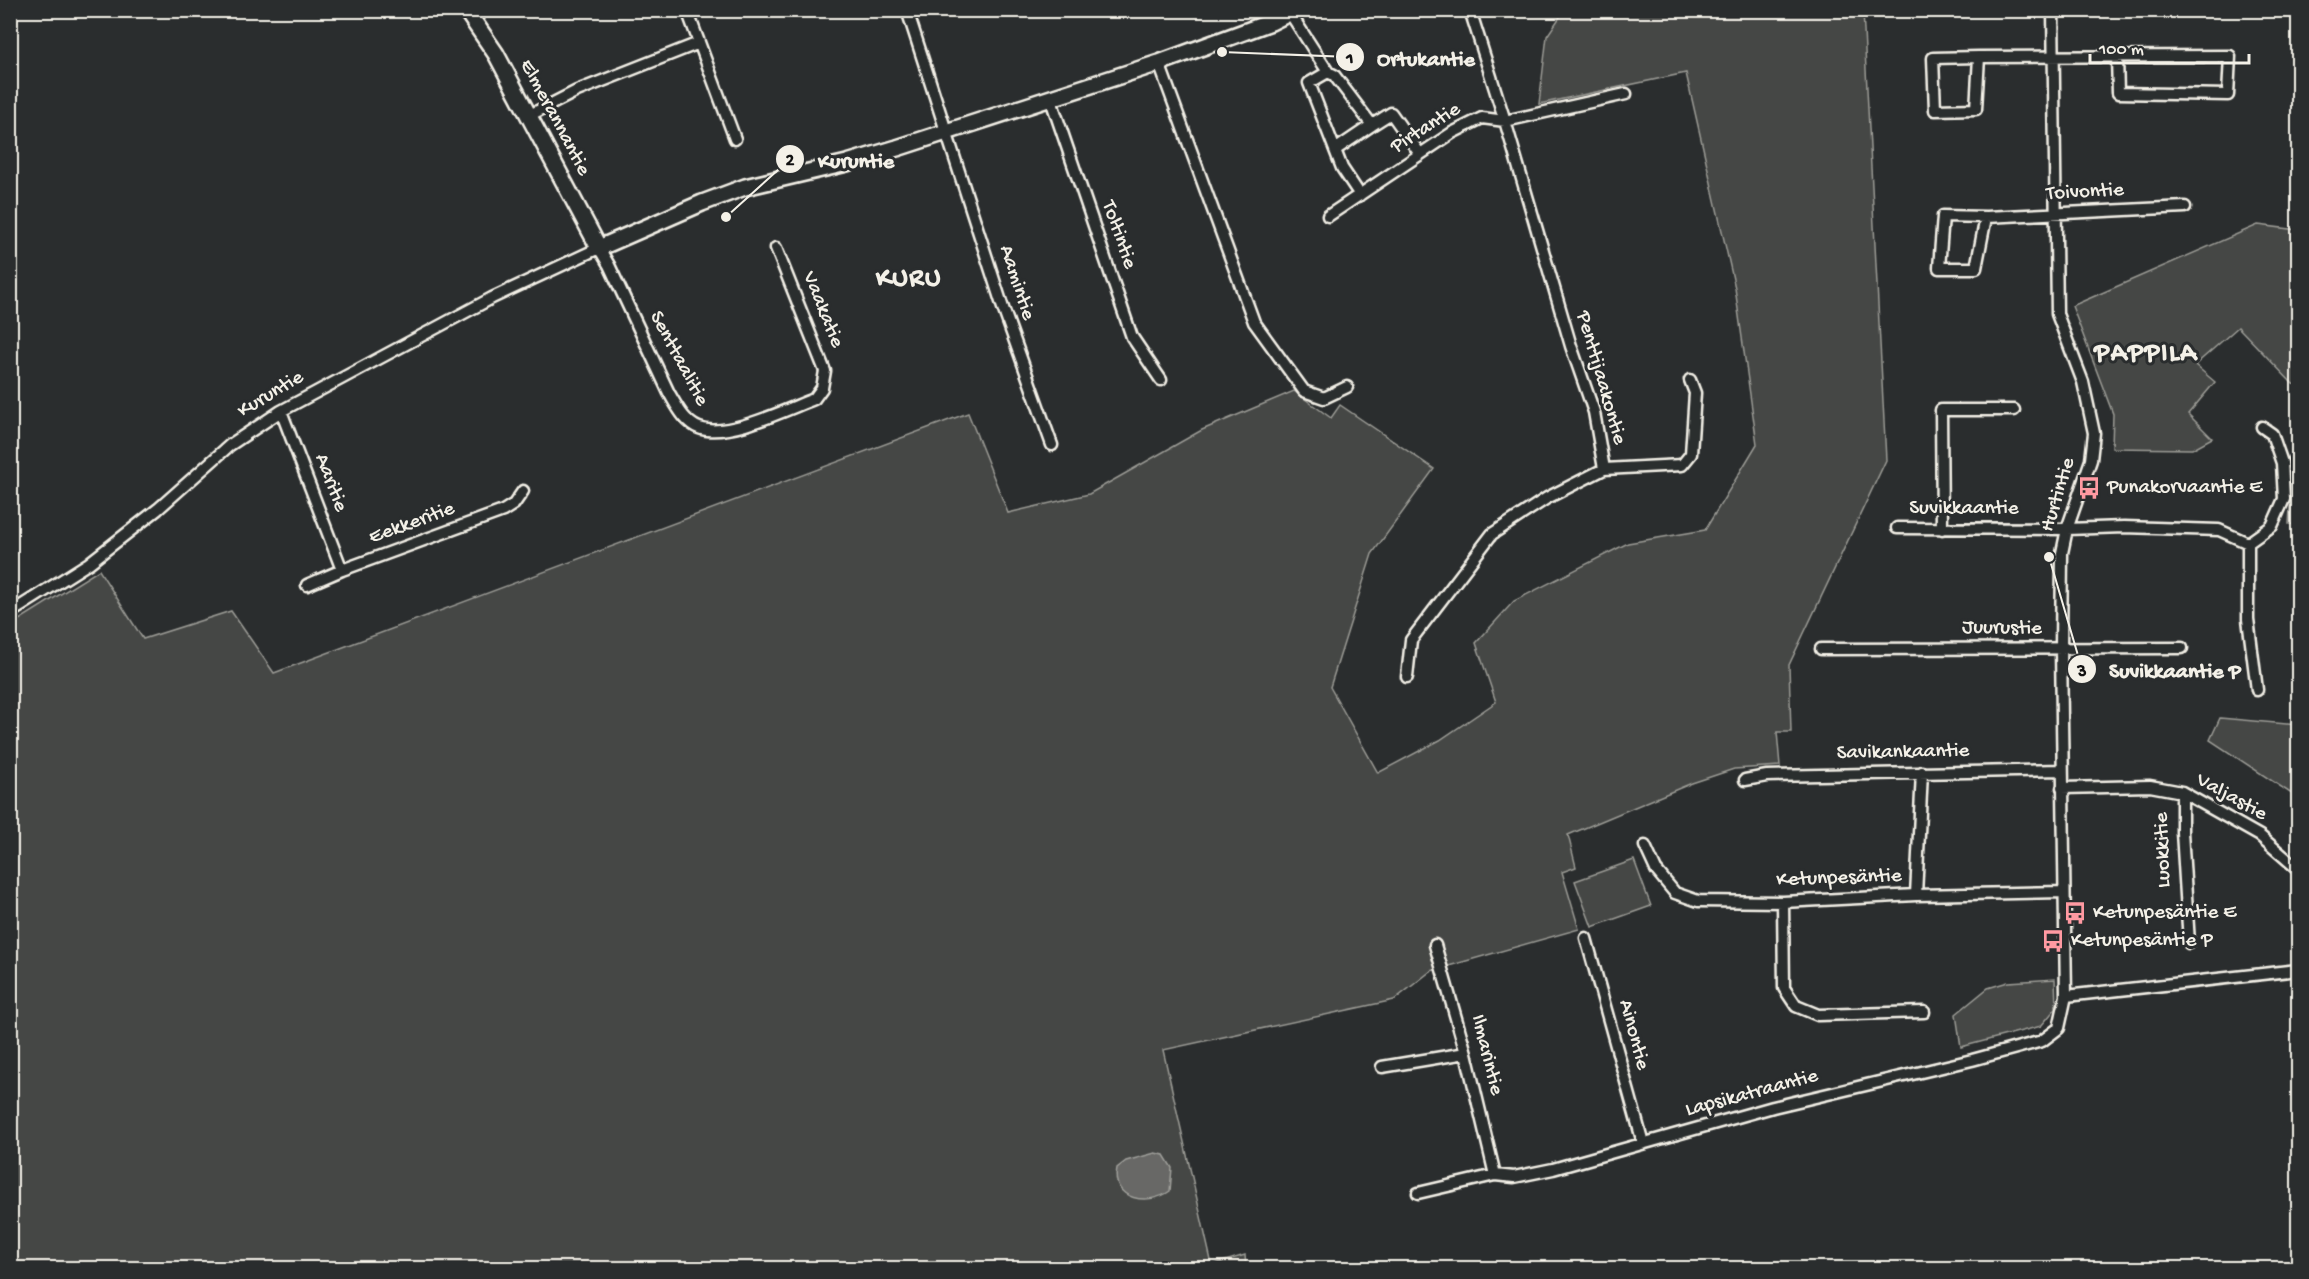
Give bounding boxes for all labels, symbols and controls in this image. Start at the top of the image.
scale bar [2090,27,2249,65]
callout: Ortukantie [1335,37,1487,77]
text: 100 m [2098,40,2144,61]
text: Ortukantie [1377,48,1476,74]
text: 1 [1345,49,1354,70]
street label: Elmerannantie [513,56,596,181]
street label: Pirtantie [1386,97,1467,161]
callout: Kuruntie [775,139,906,179]
text: Kuruntie [817,150,895,176]
text: 2 [786,151,795,172]
street label: Toivontie [2045,178,2126,208]
street label: Toltintie [1094,197,1142,274]
street label: Aamintie [992,242,1040,325]
district label: KURU [875,264,942,296]
street label: Vaakatie [795,267,849,353]
street label: Senttaalitie [643,307,714,412]
street label: Penttijaakontie [1569,307,1631,449]
district label: PAPPILA [2092,339,2198,371]
street label: Kuruntie [233,365,310,424]
street label: Aaritie [308,451,353,517]
street label: Hurtintie [2036,454,2082,535]
bus stop icon: Punakorvaantie E [2076,475,2102,501]
place label: Punakorvaantie E [2106,476,2263,501]
street label: Eekkeritie [366,497,459,551]
street label: Suvikkaantie [1909,497,2020,522]
street label: Juurustie [1962,616,2043,642]
callout: Suvikkaantie P [2067,649,2253,689]
text: Suvikkaantie P [2109,660,2242,686]
text: 3 [2076,662,2087,683]
street label: Savikankaantie [1836,739,1971,767]
street label: Valjastie [2190,768,2272,828]
street label: Luokkitie [2150,811,2178,888]
street label: Ketunpesäntie [1776,864,1903,894]
bus stop icon: Ketunpesäntie E [2062,900,2088,926]
place label: Ketunpesäntie E [2093,901,2237,926]
bus stop icon: Ketunpesäntie P [2040,928,2066,954]
place label: Ketunpesäntie P [2071,929,2213,954]
street label: Ainontie [1612,997,1655,1074]
street label: Ilmarintie [1464,1012,1508,1099]
street label: Lapsikatraantie [1683,1064,1822,1124]

